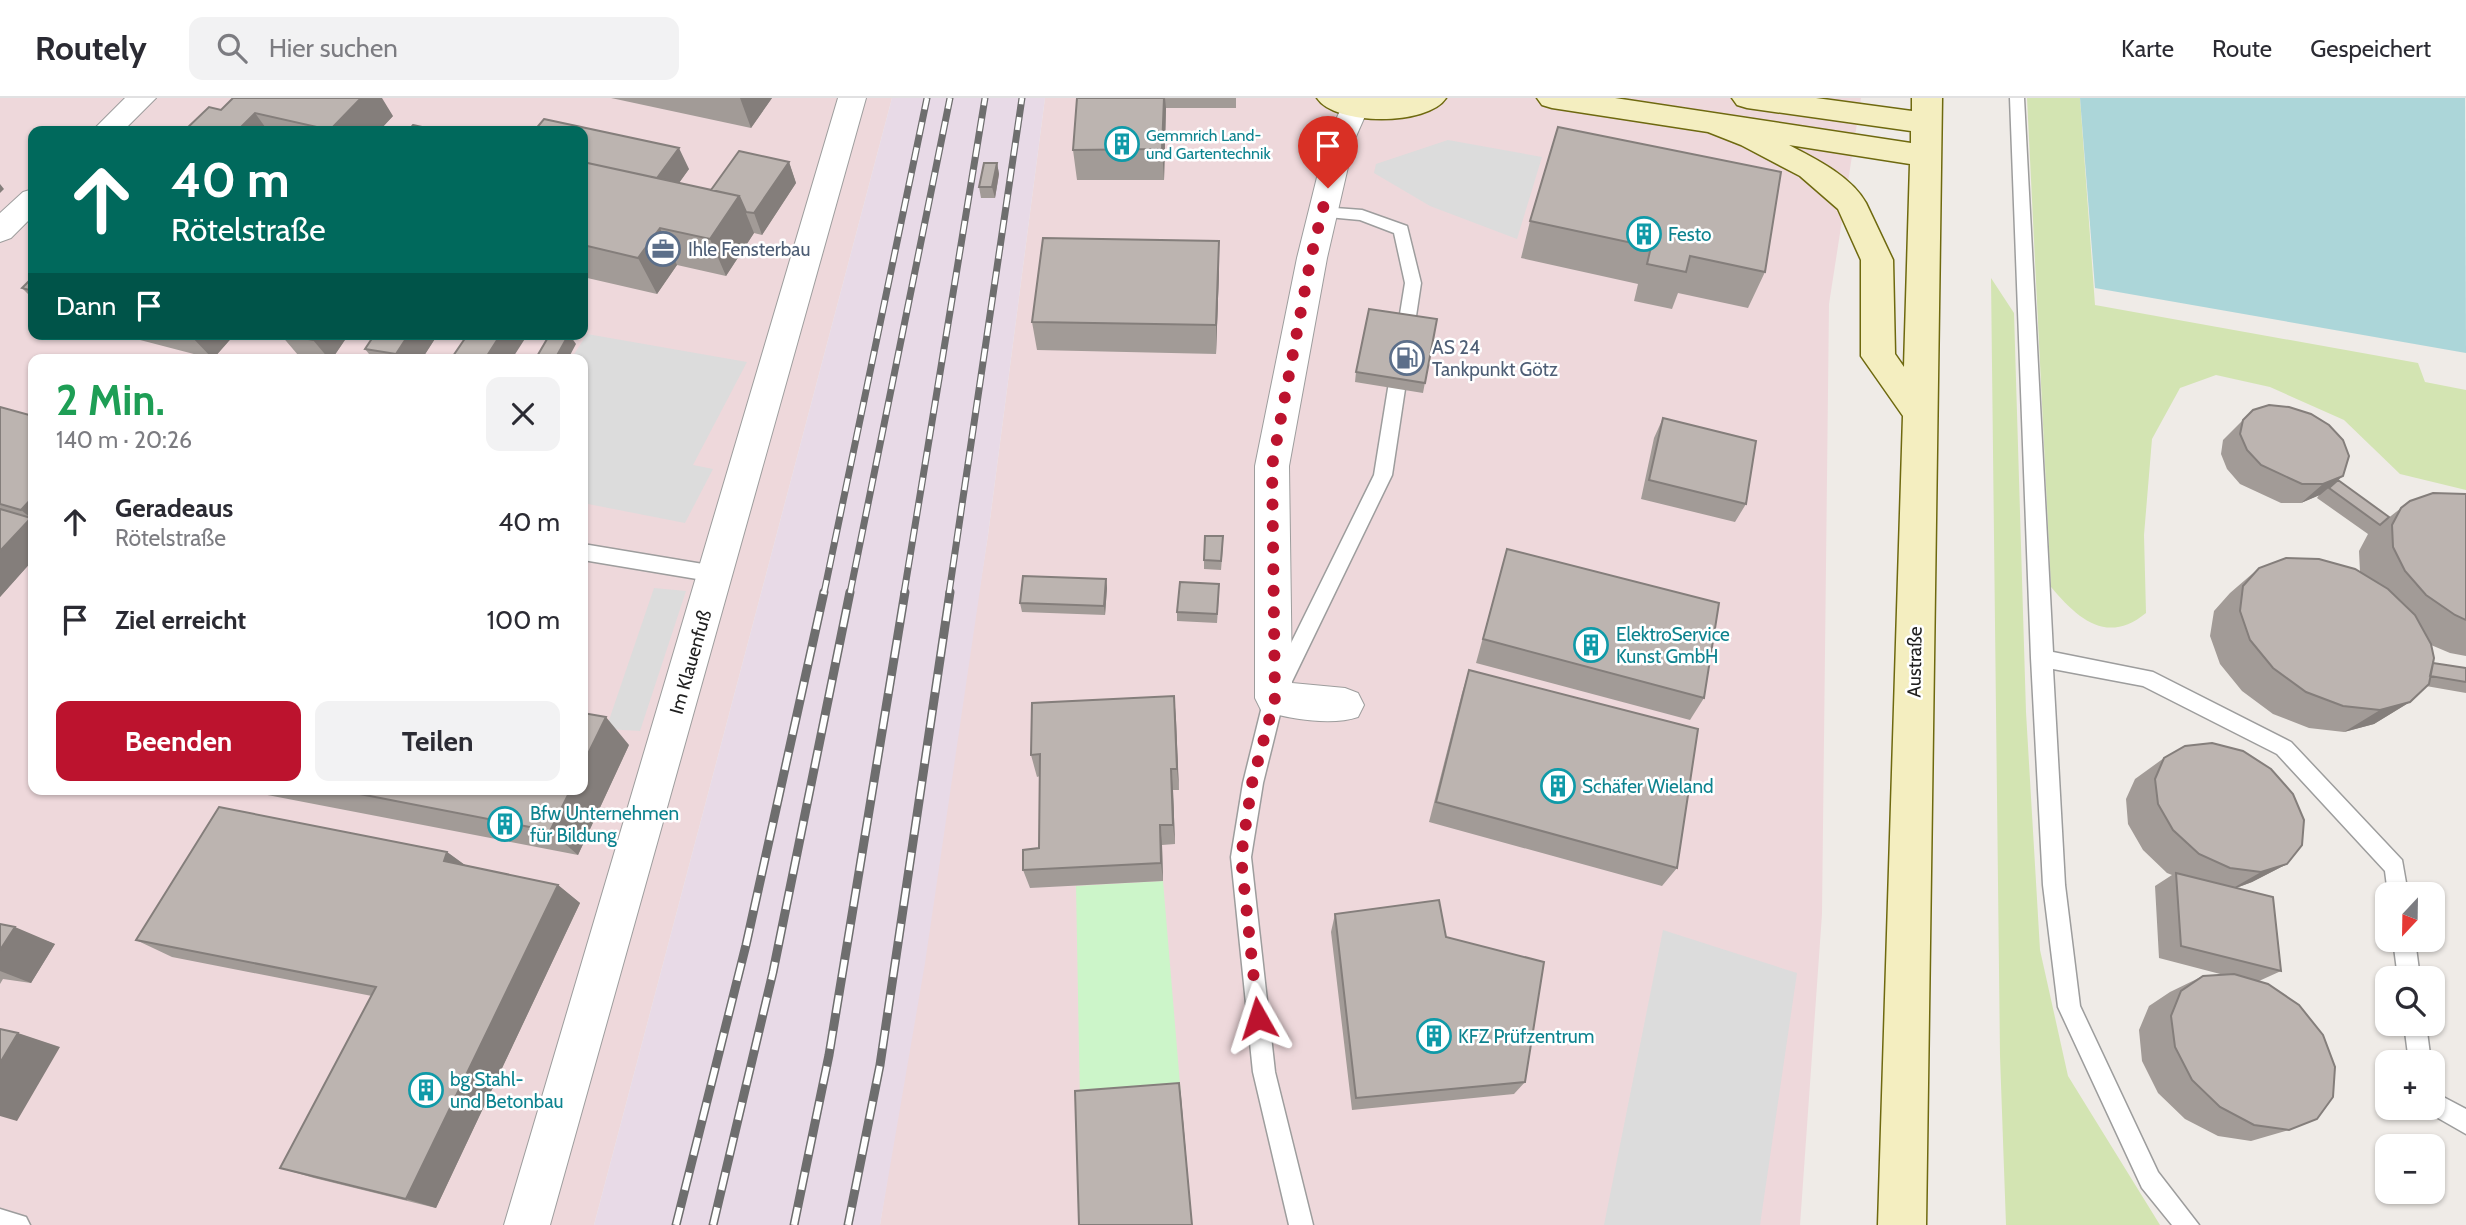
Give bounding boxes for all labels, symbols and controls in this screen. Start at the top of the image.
search box [189,17,679,80]
text: Routely [35,28,147,68]
icon: search [213,29,251,67]
text: Hier suchen [269,32,398,64]
text: Karte [2121,34,2174,63]
text: Route [2212,34,2272,63]
text: Gespeichert [2310,34,2431,63]
pin [1298,116,1358,188]
building icon: Gemmrich Land- und Gartentechnik [1103,125,1141,163]
place label: Gemmrich Land- und Gartentechnik [1146,126,1271,163]
icon: arrive [1309,127,1347,165]
text: 40 m [171,150,290,209]
icon: ahead [56,154,147,245]
text: Rötelstraße [171,210,326,249]
building icon: Festo [1625,215,1663,253]
place label: Festo [1668,223,1711,246]
office icon: Ihle Fensterbau [644,230,682,268]
place label: Ihle Fensterbau [688,238,810,261]
icon: arrive [130,287,168,325]
text: Dann [56,290,116,322]
place label: AS 24 Tankpunkt Götz [1432,336,1558,381]
fuel station icon: AS 24 Tankpunkt Götz [1388,339,1426,377]
text: 2 Min. [56,374,165,426]
button: close [486,377,560,451]
text: 140 m · 20:26 [56,426,192,454]
text: Geradeaus [115,492,233,524]
icon: ahead [56,503,94,541]
text: 40 m [498,506,560,538]
text: Rötelstraße [115,524,226,552]
icon: arrive [56,601,94,639]
text: Ziel erreicht [115,604,246,636]
text: 100 m [487,604,560,636]
street label: Im Klauenfuß [665,607,716,717]
place label: ElektroService Kunst GmbH [1616,623,1730,668]
building icon: ElektroService Kunst GmbH [1572,626,1610,664]
street label: Austraße [1902,626,1927,698]
button: Beenden [56,701,301,781]
button: Teilen [315,701,560,781]
building icon: Schäfer Wieland [1539,767,1577,805]
place label: Schäfer Wieland [1582,775,1714,798]
place label: Bfw Unternehmen für Bildung [530,802,679,847]
building icon: Bfw Unternehmen für Bildung [486,805,524,843]
north arrow [2375,882,2445,952]
map controls [2375,882,2445,1204]
button: search [2375,966,2445,1036]
position arrow [1221,981,1295,1055]
building icon: KFZ Prüfzentrum [1415,1017,1453,1055]
place label: KFZ Prüfzentrum [1458,1025,1594,1048]
button: + [2375,1050,2445,1120]
place label: bg Stahl- und Betonbau [450,1068,564,1113]
building icon: bg Stahl- und Betonbau [407,1071,445,1109]
button: − [2375,1134,2445,1204]

